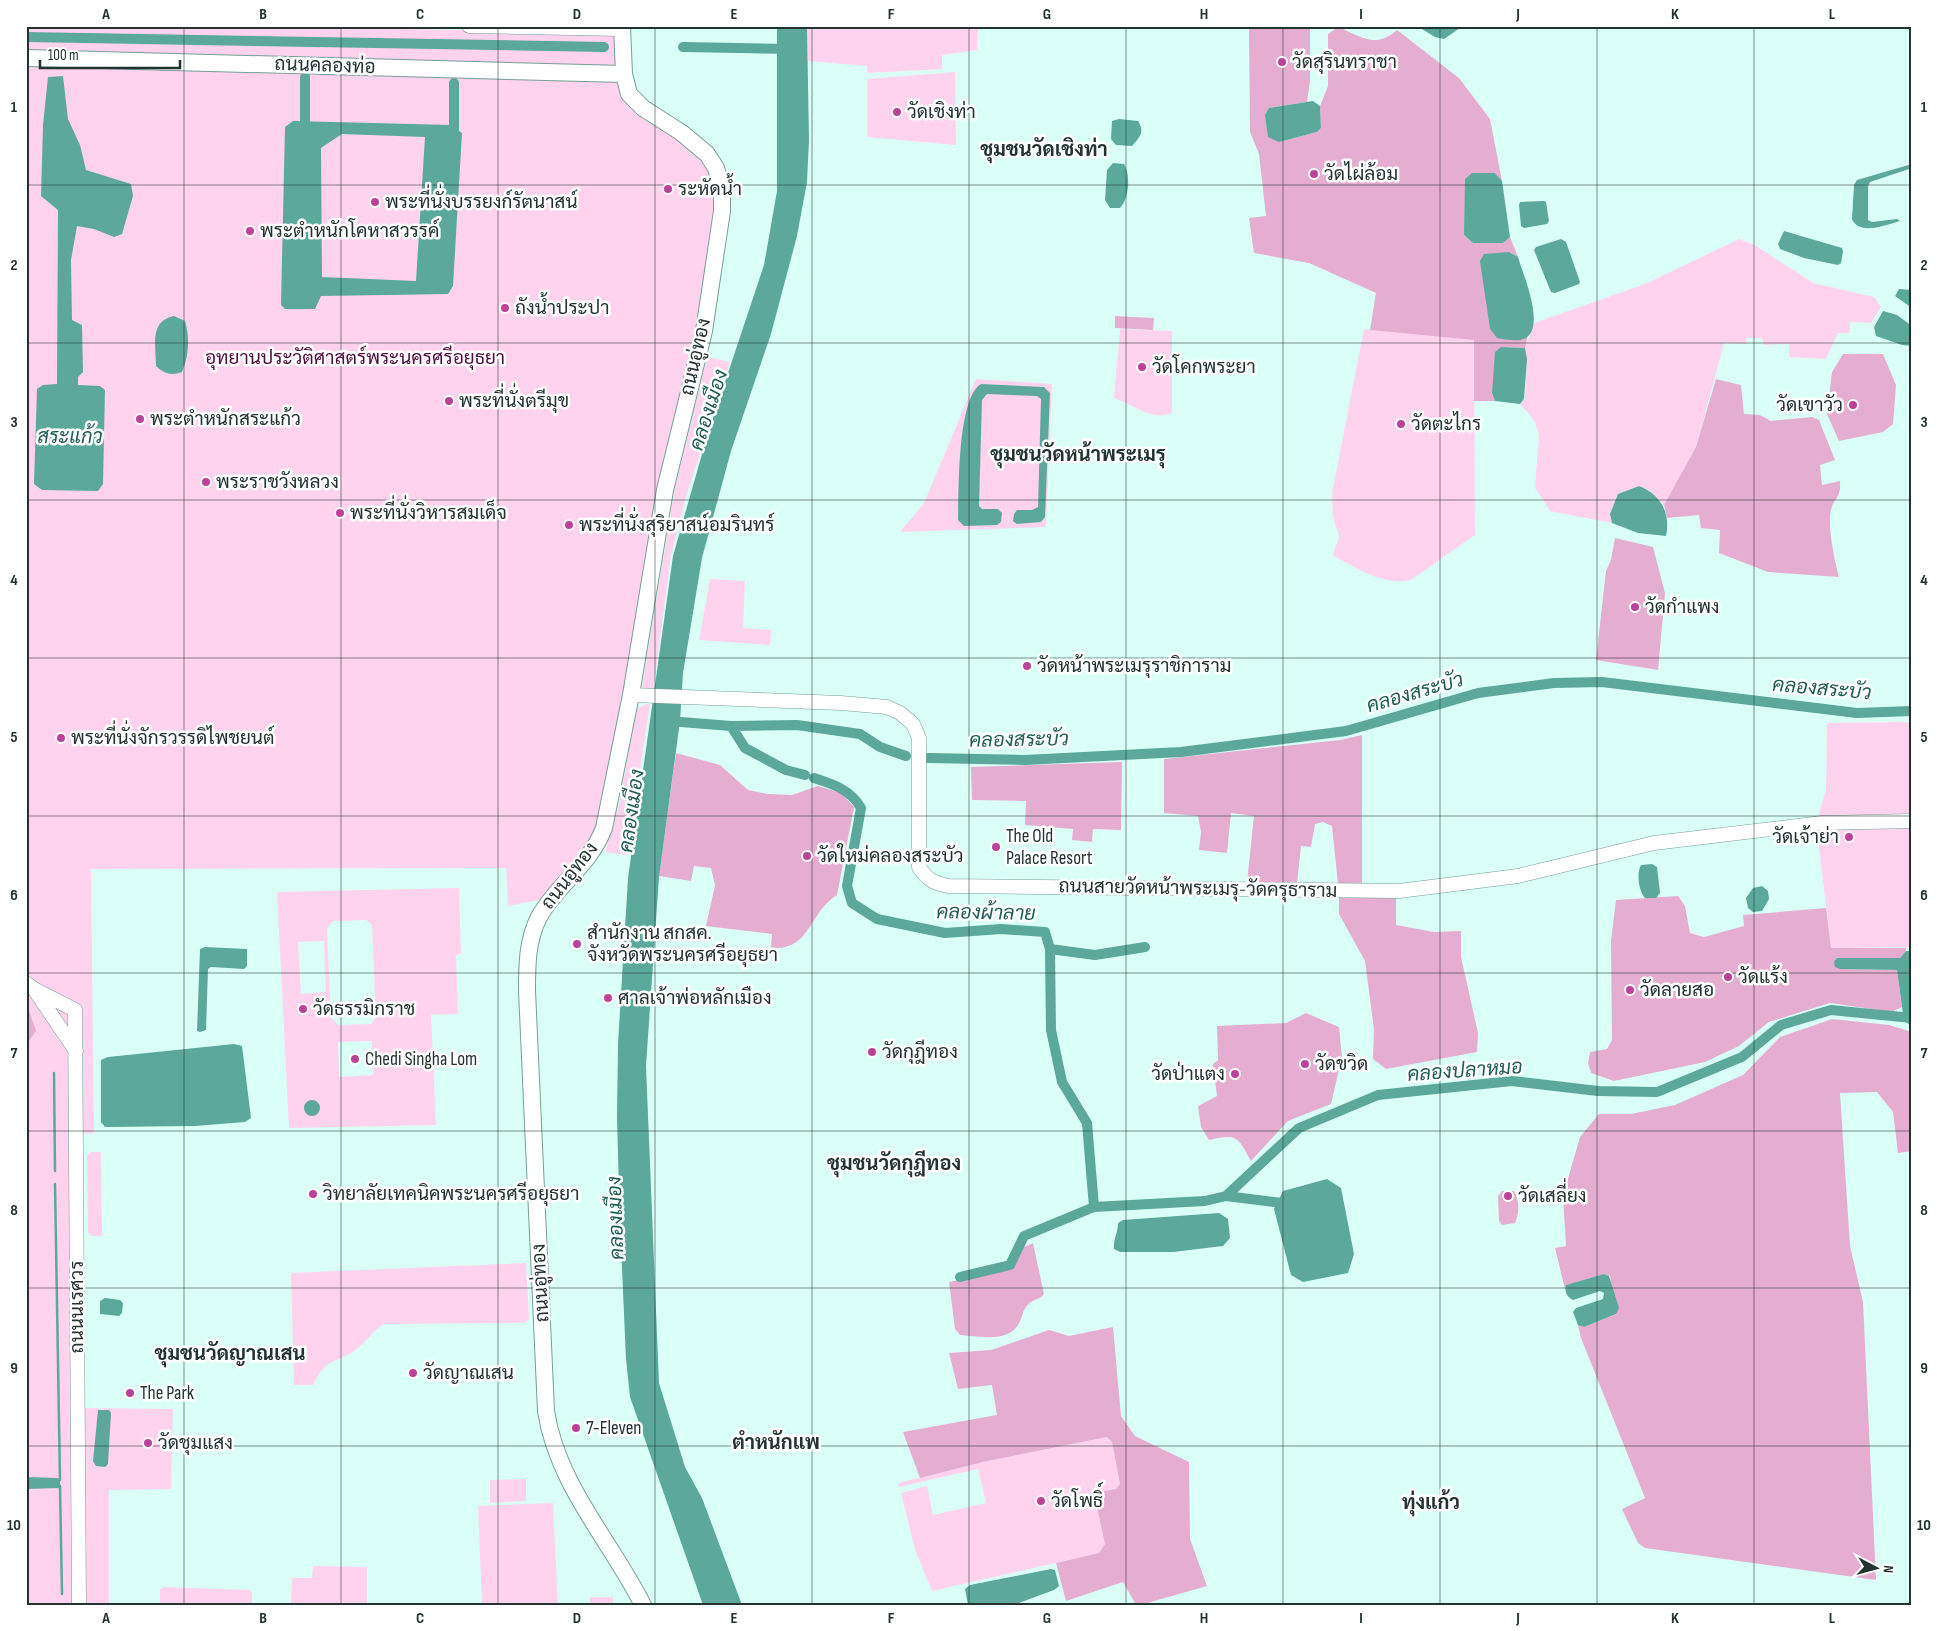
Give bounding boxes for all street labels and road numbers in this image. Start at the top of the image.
street label: ถนนคลองท่อ [274,52,376,79]
street label: ถนนอู่ทอง [675,316,717,398]
street label: ถนนอู่ทอง [536,837,604,915]
street label: ถนนสายวัดหน้าพระเมรุ-วัดครุธาราม [1058,874,1338,903]
street label: ถนนอู่ทอง [526,1243,556,1323]
street label: ถนนนเรศวร [66,1261,89,1353]

